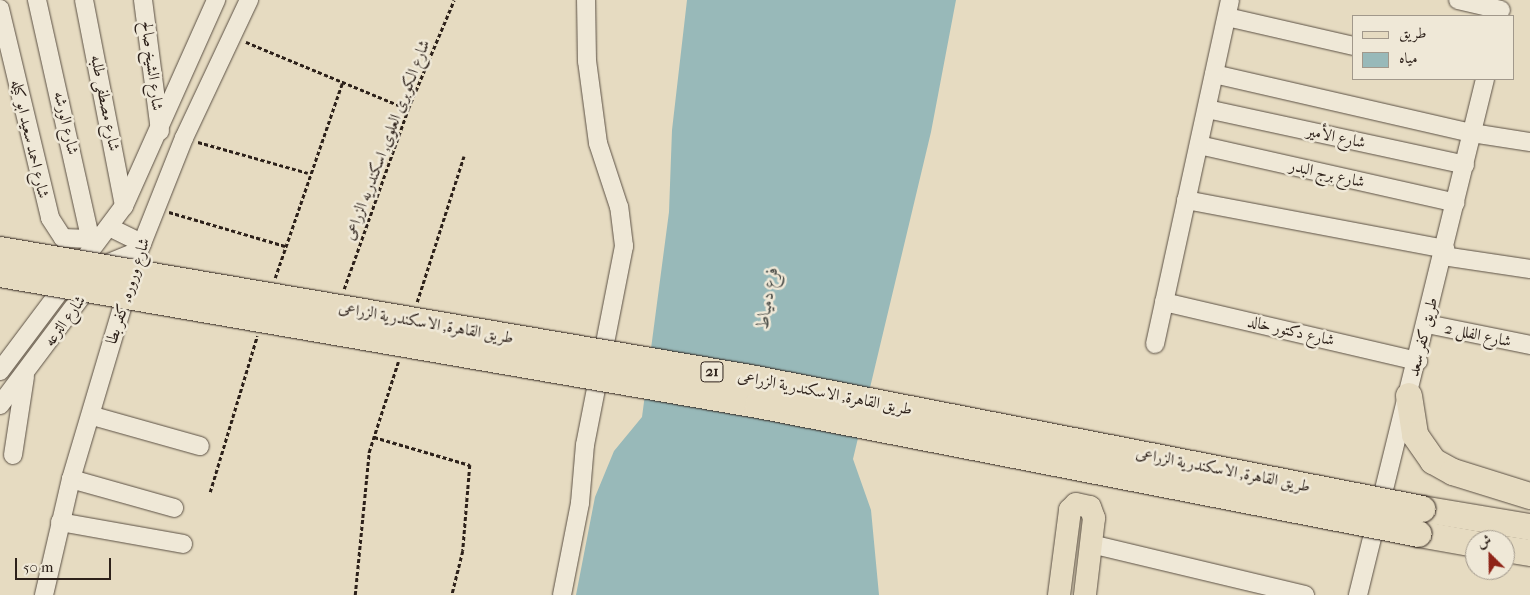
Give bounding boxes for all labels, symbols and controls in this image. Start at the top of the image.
legend [1352,15,1515,80]
street label: شارع الشيخ صالح [137,20,167,112]
text: طريق [1399,24,1426,42]
street label: شارع الكوبرى العلوى, اسكندريه الزراعى [340,37,434,243]
text: مياه [1399,49,1417,67]
street label: شارع مصطفى طلبه [86,53,124,153]
street label: شارع احمد سعيد ابو كيله [7,78,53,200]
street label: شارع الورشه [49,89,83,157]
street label: شارع الأمير [1305,121,1367,153]
street label: شارع برج البدر [1287,156,1367,192]
street label: شارع وروره, كفر بطا [102,236,154,346]
water label: فرع دمياط [752,265,784,331]
street label: شارع الترعه [40,292,90,350]
street label: طريق كفر سعد [1404,296,1442,378]
street label: طريق القاهرة, الاسكندرية الزراعى [337,298,515,348]
street label: شارع دكتور خالد [1246,312,1336,350]
street label: شارع الفلل 2 [1443,319,1513,351]
road number: 21 [700,360,724,384]
street label: طريق القاهرة, الاسكندرية الزراعى [736,367,914,419]
street label: طريق القاهرة, الاسكندرية الزراعى [1134,444,1312,496]
north arrow [1465,530,1515,580]
text: ش [1475,531,1494,552]
scale bar [18,548,114,580]
text: 50 m [23,558,53,576]

